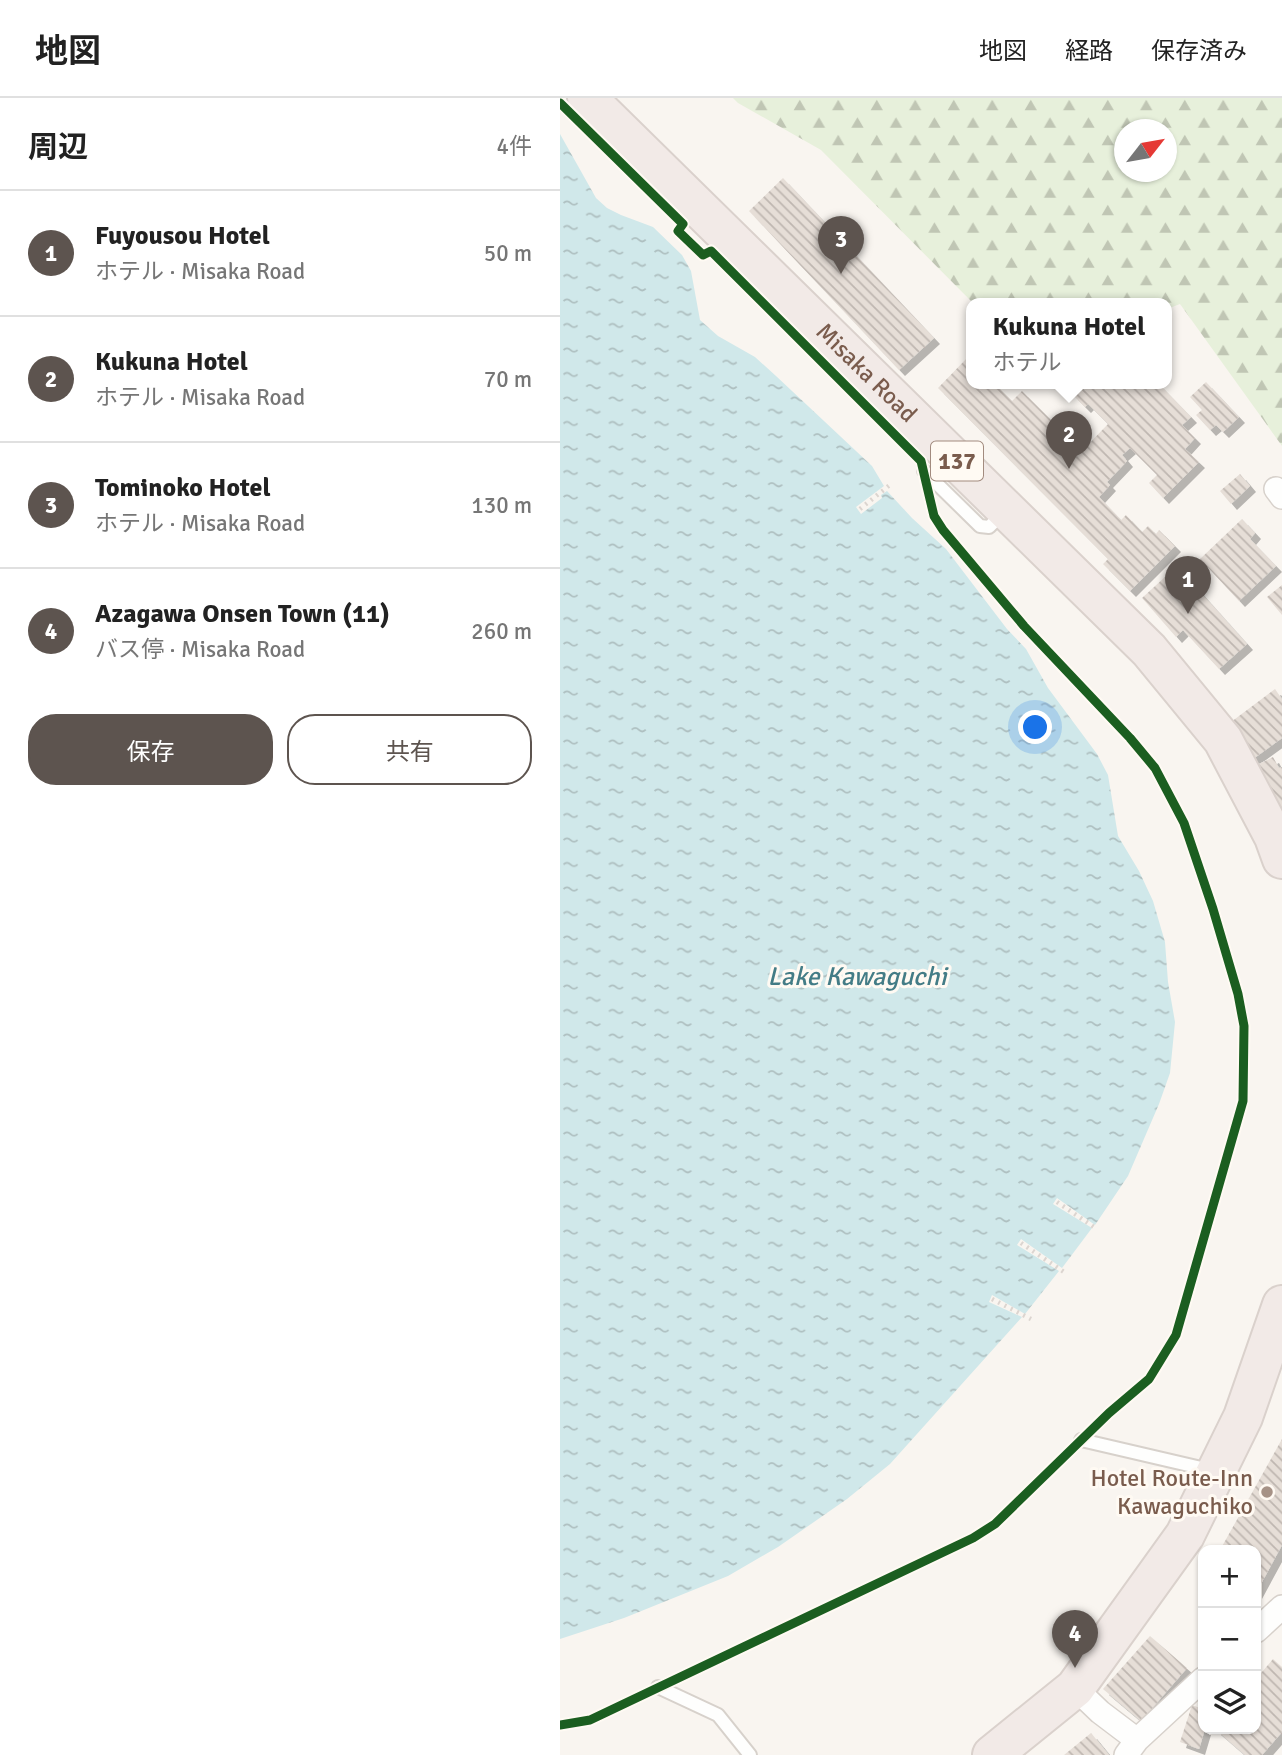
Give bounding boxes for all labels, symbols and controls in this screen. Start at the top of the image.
text: 地図 [35,31,101,72]
text: 地図 [979,36,1027,66]
text: 経路 [1065,36,1113,66]
text: 保存済み [1151,36,1247,66]
north arrow [1114,119,1177,182]
text: 周辺 [28,129,88,166]
text: 4件 [497,132,532,161]
pin: 3 [818,216,864,274]
text: Fuyousou Hotel [95,220,270,252]
text: 1 [45,239,57,268]
text: 50 m [484,239,532,268]
text: ホテル · Misaka Road [95,257,305,286]
popup [966,298,1172,389]
text: Kukuna Hotel [993,311,1145,343]
street label: Misaka Road [810,317,923,429]
text: Kukuna Hotel [95,346,248,378]
text: ホテル [993,348,1062,377]
text: 2 [45,365,57,394]
text: 70 m [484,365,532,394]
text: ホテル · Misaka Road [95,383,305,412]
pin: 2 [1046,411,1092,469]
road number: 137 [931,442,983,480]
text: Tominoko Hotel [95,472,271,504]
text: 3 [45,491,57,520]
text: 130 m [471,491,532,520]
text: ホテル · Misaka Road [95,509,305,538]
pin: 1 [1165,556,1211,614]
text: Azagawa Onsen Town (11) [95,598,390,630]
text: 4 [45,617,57,646]
text: 260 m [471,617,532,646]
text: バス停 · Misaka Road [95,635,305,664]
your location [1018,710,1052,744]
button: 保存 [28,714,273,785]
button: 共有 [287,714,532,785]
water label: Lake Kawaguchi [767,961,949,993]
place label: Hotel Route-Inn Kawaguchiko [1091,1463,1253,1521]
marker: Hotel Route-Inn Kawaguchiko [1259,1484,1275,1500]
map controls [1198,1545,1261,1734]
button: + [1198,1545,1261,1608]
button: − [1198,1608,1261,1671]
pin: 4 [1052,1610,1098,1668]
button: layers [1198,1671,1261,1734]

